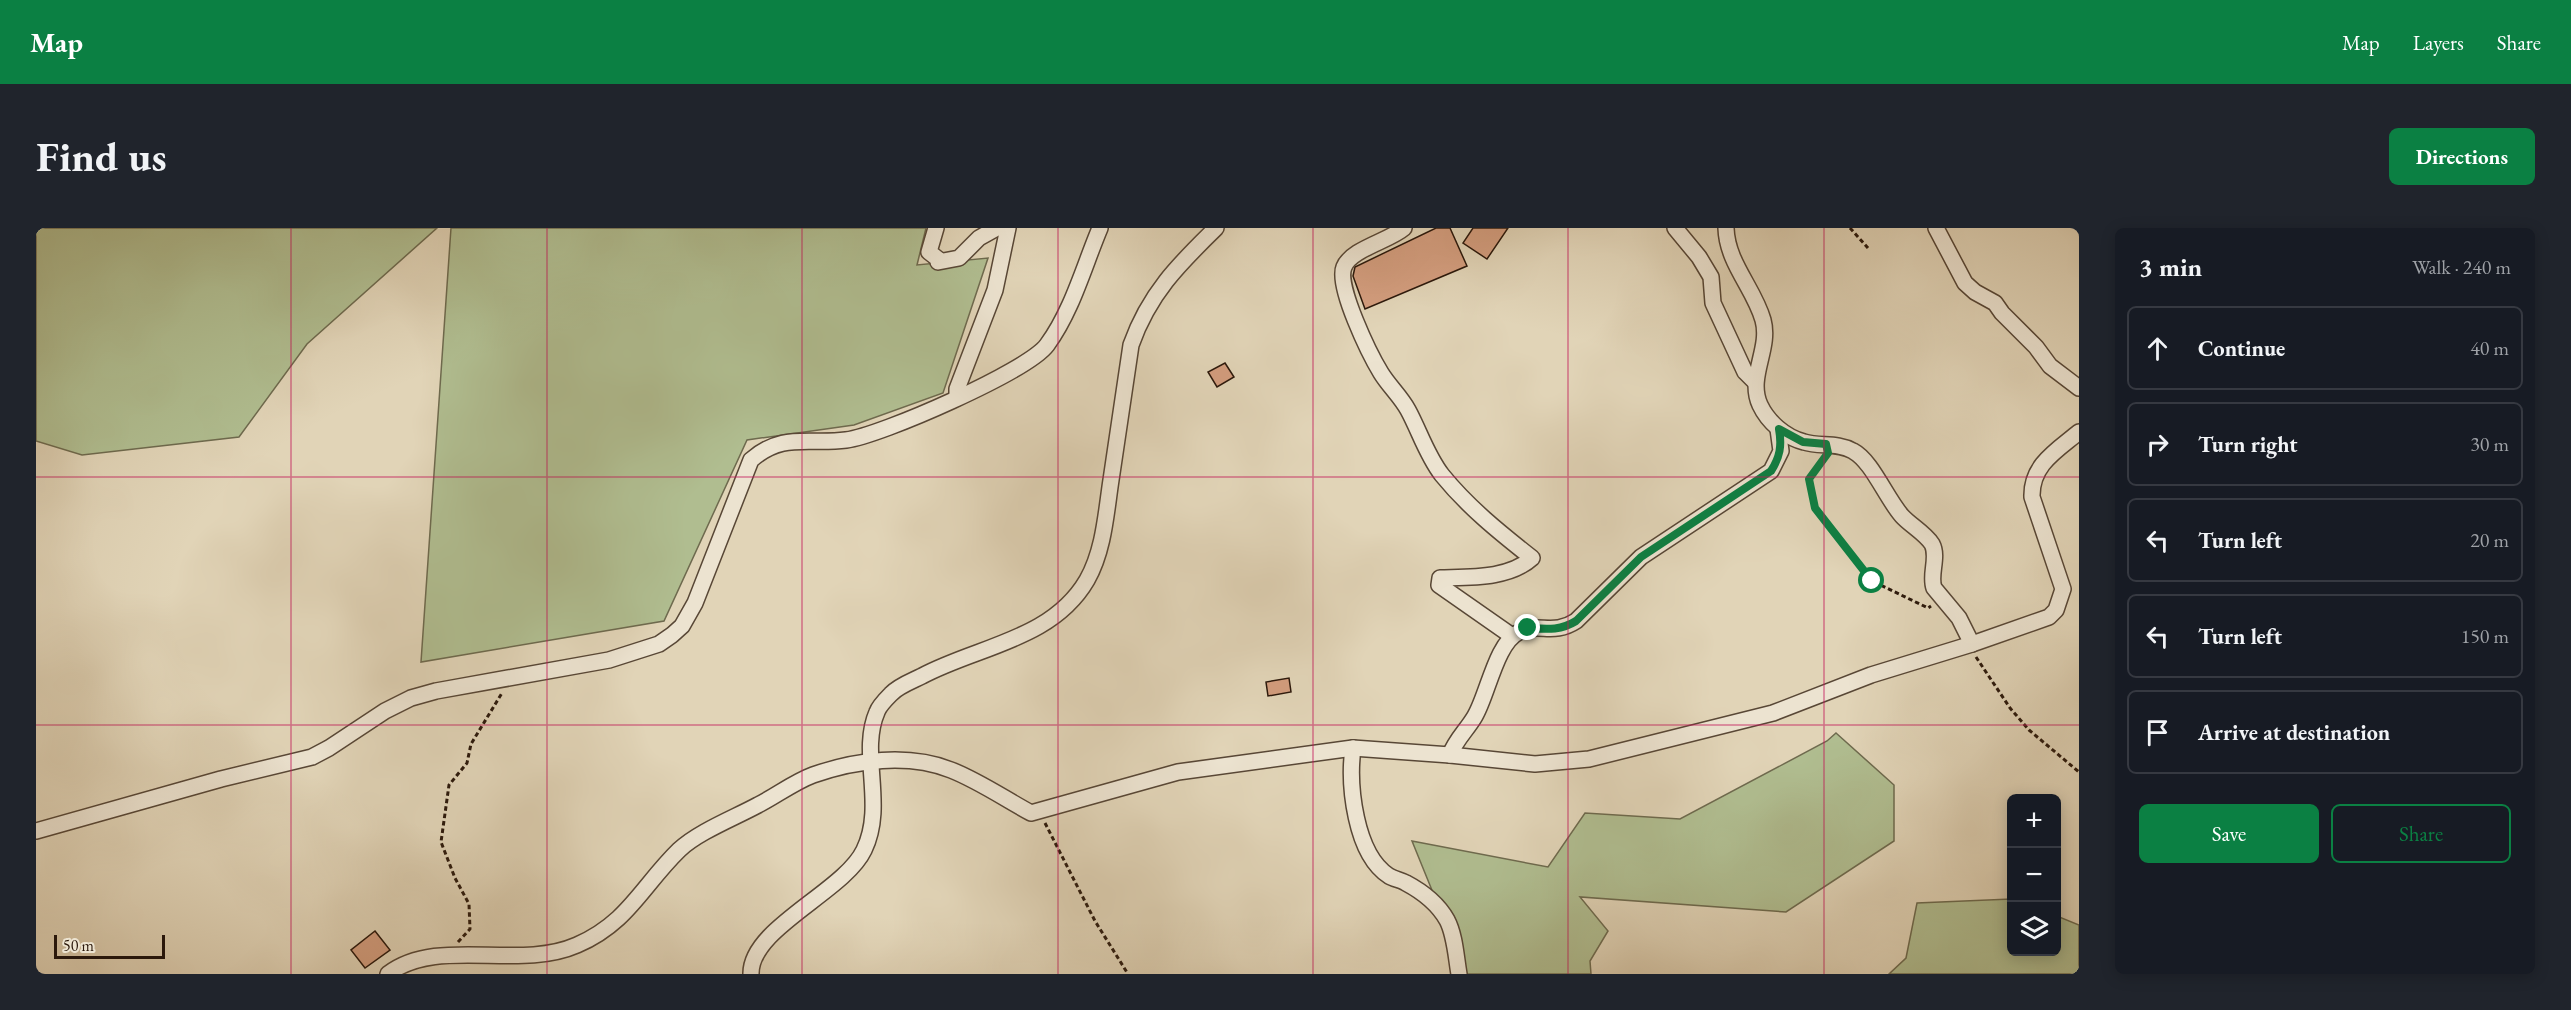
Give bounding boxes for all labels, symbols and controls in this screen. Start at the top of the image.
text: Map [30,24,83,60]
text: Map [2342,29,2380,56]
text: Layers [2413,29,2464,56]
text: Share [2497,29,2541,56]
button: Directions [2389,128,2535,185]
text: Find us [36,129,167,184]
text: 3 min [2139,250,2202,284]
text: Walk · 240 m [2412,254,2511,280]
icon: ahead [2141,332,2174,365]
text: Continue [2198,334,2285,363]
text: 40 m [2470,335,2509,361]
icon: right [2141,428,2174,461]
text: Turn right [2198,430,2297,459]
text: 30 m [2470,431,2509,457]
icon: left [2141,524,2174,557]
text: Turn left [2198,526,2282,555]
text: 20 m [2470,527,2509,553]
route start [1858,567,1884,593]
route end [1514,614,1540,640]
icon: left [2141,620,2174,653]
text: Turn left [2198,622,2282,651]
text: 150 m [2461,623,2509,649]
icon: arrive [2141,716,2174,749]
text: Arrive at destination [2198,718,2390,747]
map controls [2007,794,2061,956]
button: + [2007,794,2061,848]
button: Save [2139,804,2319,863]
button: Share [2331,804,2511,863]
button: − [2007,848,2061,902]
button: layers [2007,902,2061,956]
scale bar [54,932,165,960]
text: 50 m [63,935,94,956]

